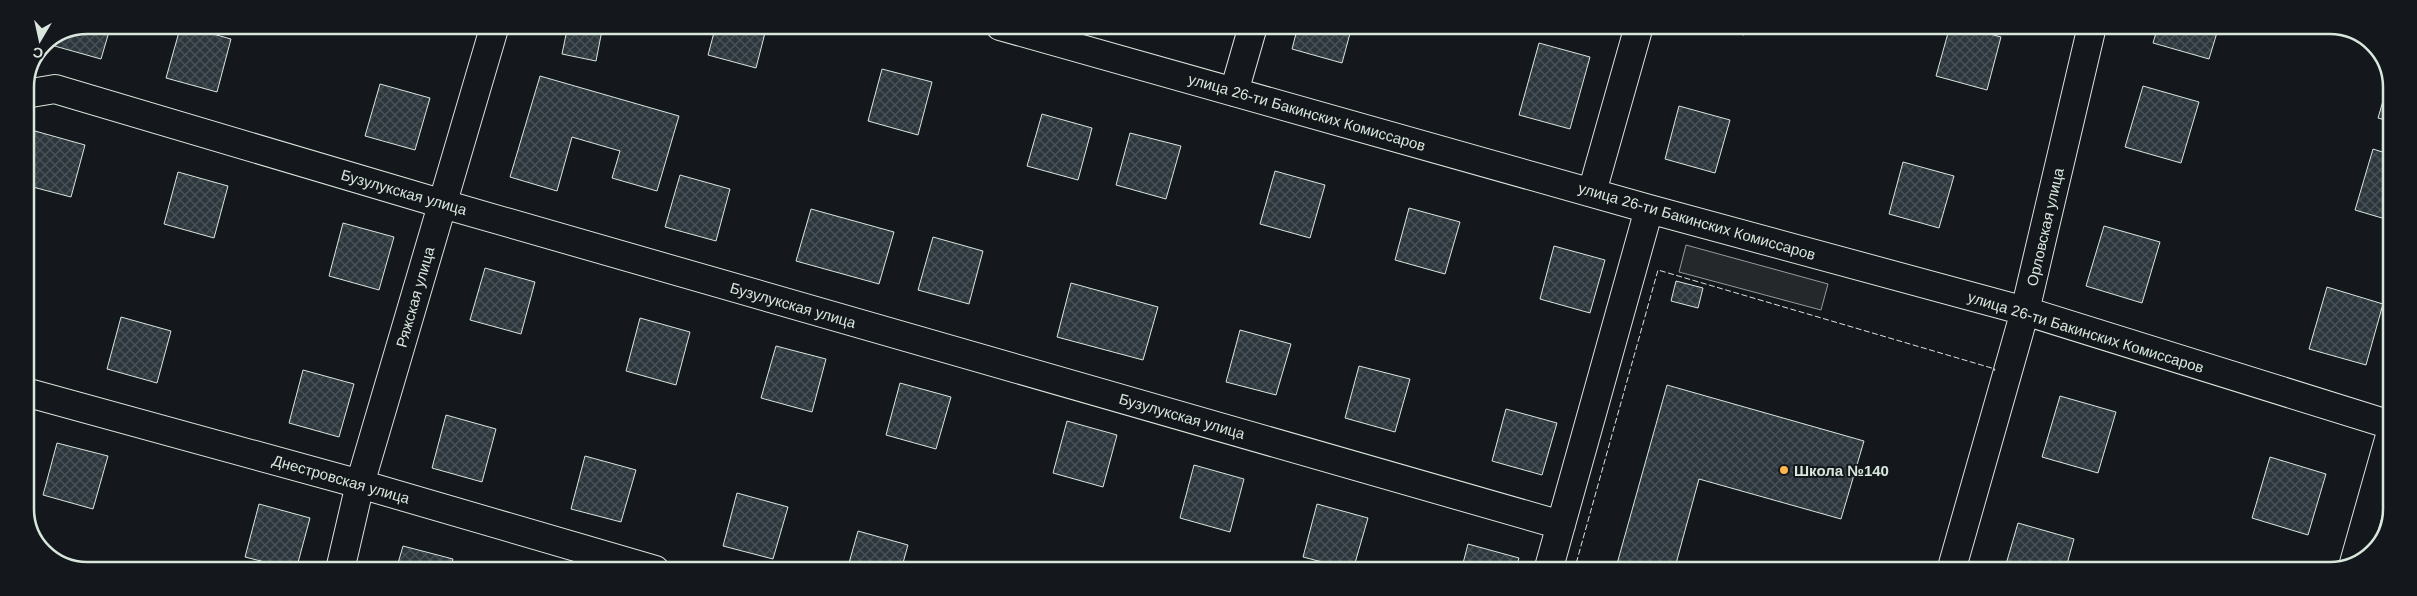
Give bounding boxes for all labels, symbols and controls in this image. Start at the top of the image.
north arrow [15,15,65,65]
text: С [32,44,44,62]
street label: улица 26-ти Бакинских Комиссаров [1187,70,1428,154]
street label: Бузулукская улица [339,166,470,218]
street label: Орловская улица [2023,166,2067,288]
street label: улица 26-ти Бакинских Комиссаров [1577,179,1818,263]
street label: Ряжская улица [393,244,438,349]
street label: Бузулукская улица [728,279,859,331]
street label: улица 26-ти Бакинских Комиссаров [1966,288,2206,376]
street label: Бузулукская улица [1117,390,1248,442]
street label: Днестровская улица [270,451,412,507]
place label: Школа №140 [1794,462,1889,479]
marker: Школа №140 [1778,464,1790,476]

